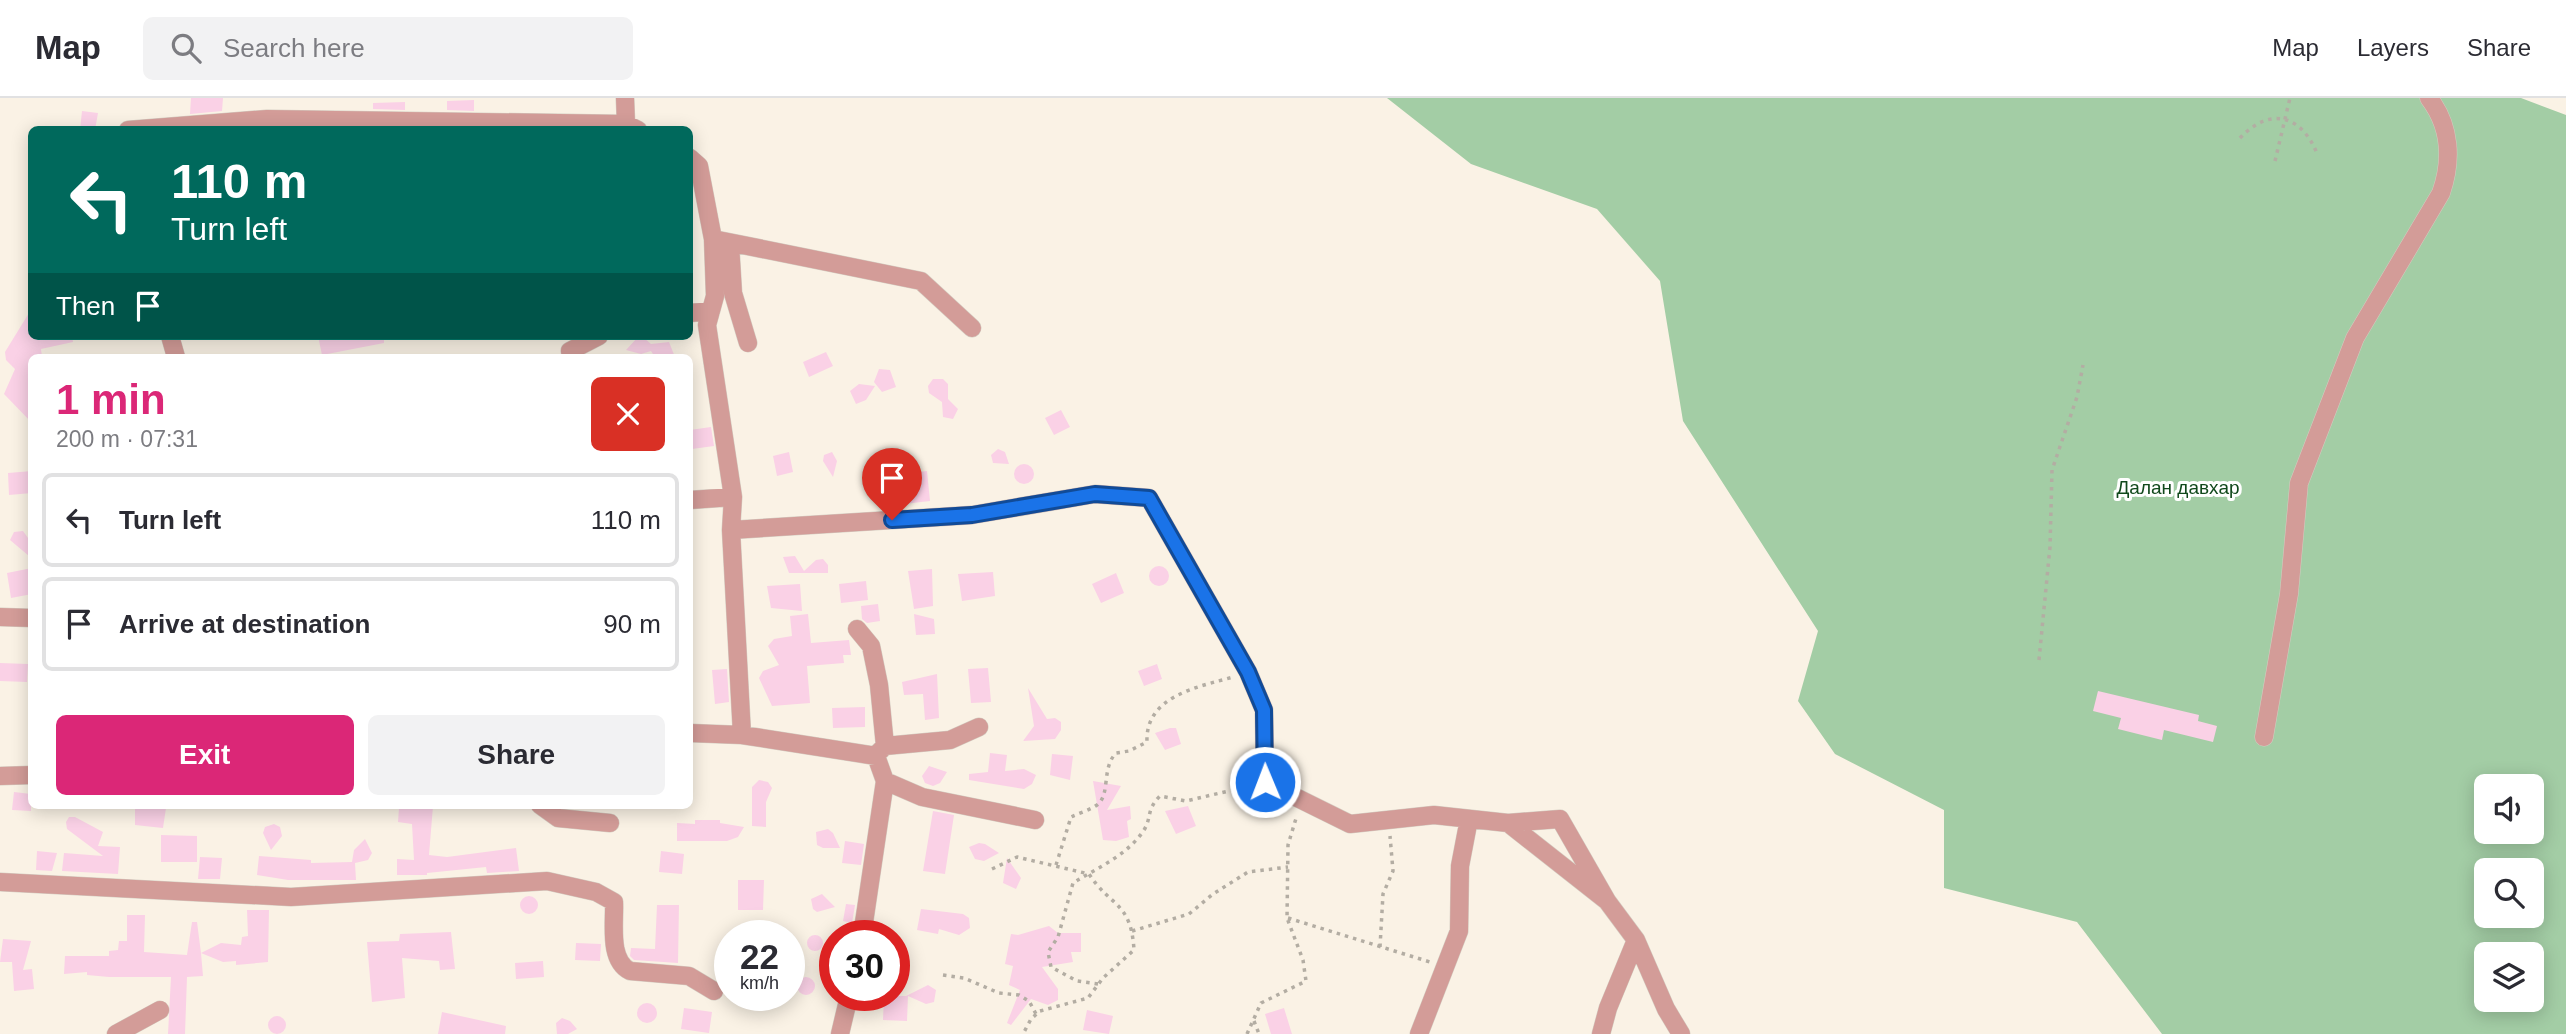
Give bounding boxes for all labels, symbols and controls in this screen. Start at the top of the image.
search box [143,17,633,80]
text: Map [35,29,101,66]
icon: search [167,29,205,67]
text: Search here [223,33,365,63]
text: Map [2272,34,2319,61]
text: Layers [2357,34,2429,61]
text: Share [2467,34,2531,61]
icon: left [56,154,147,245]
text: 110 m [171,154,307,208]
text: Turn left [171,211,287,247]
icon: arrive [129,287,167,325]
text: Then [56,291,115,321]
text: 1 min [56,376,166,423]
button: close [591,377,665,451]
text: 200 m · 07:31 [56,426,198,452]
pin [862,448,922,520]
icon: arrive [873,459,911,497]
park label: Далан давхар [2116,477,2240,498]
icon: left [60,501,98,539]
text: Turn left [119,505,221,535]
text: 110 m [591,505,661,535]
icon: arrive [60,605,98,643]
text: Arrive at destination [119,609,370,639]
text: 90 m [603,609,661,639]
button: Exit [56,715,354,795]
button: Share [368,715,665,795]
position arrow [1228,745,1302,819]
map controls [2474,774,2544,1012]
button: sound [2474,774,2544,844]
button: search [2474,858,2544,928]
speed limit sign: 30 [819,920,910,1011]
text: 22 [740,937,779,976]
button: layers [2474,942,2544,1012]
text: km/h [740,973,779,993]

